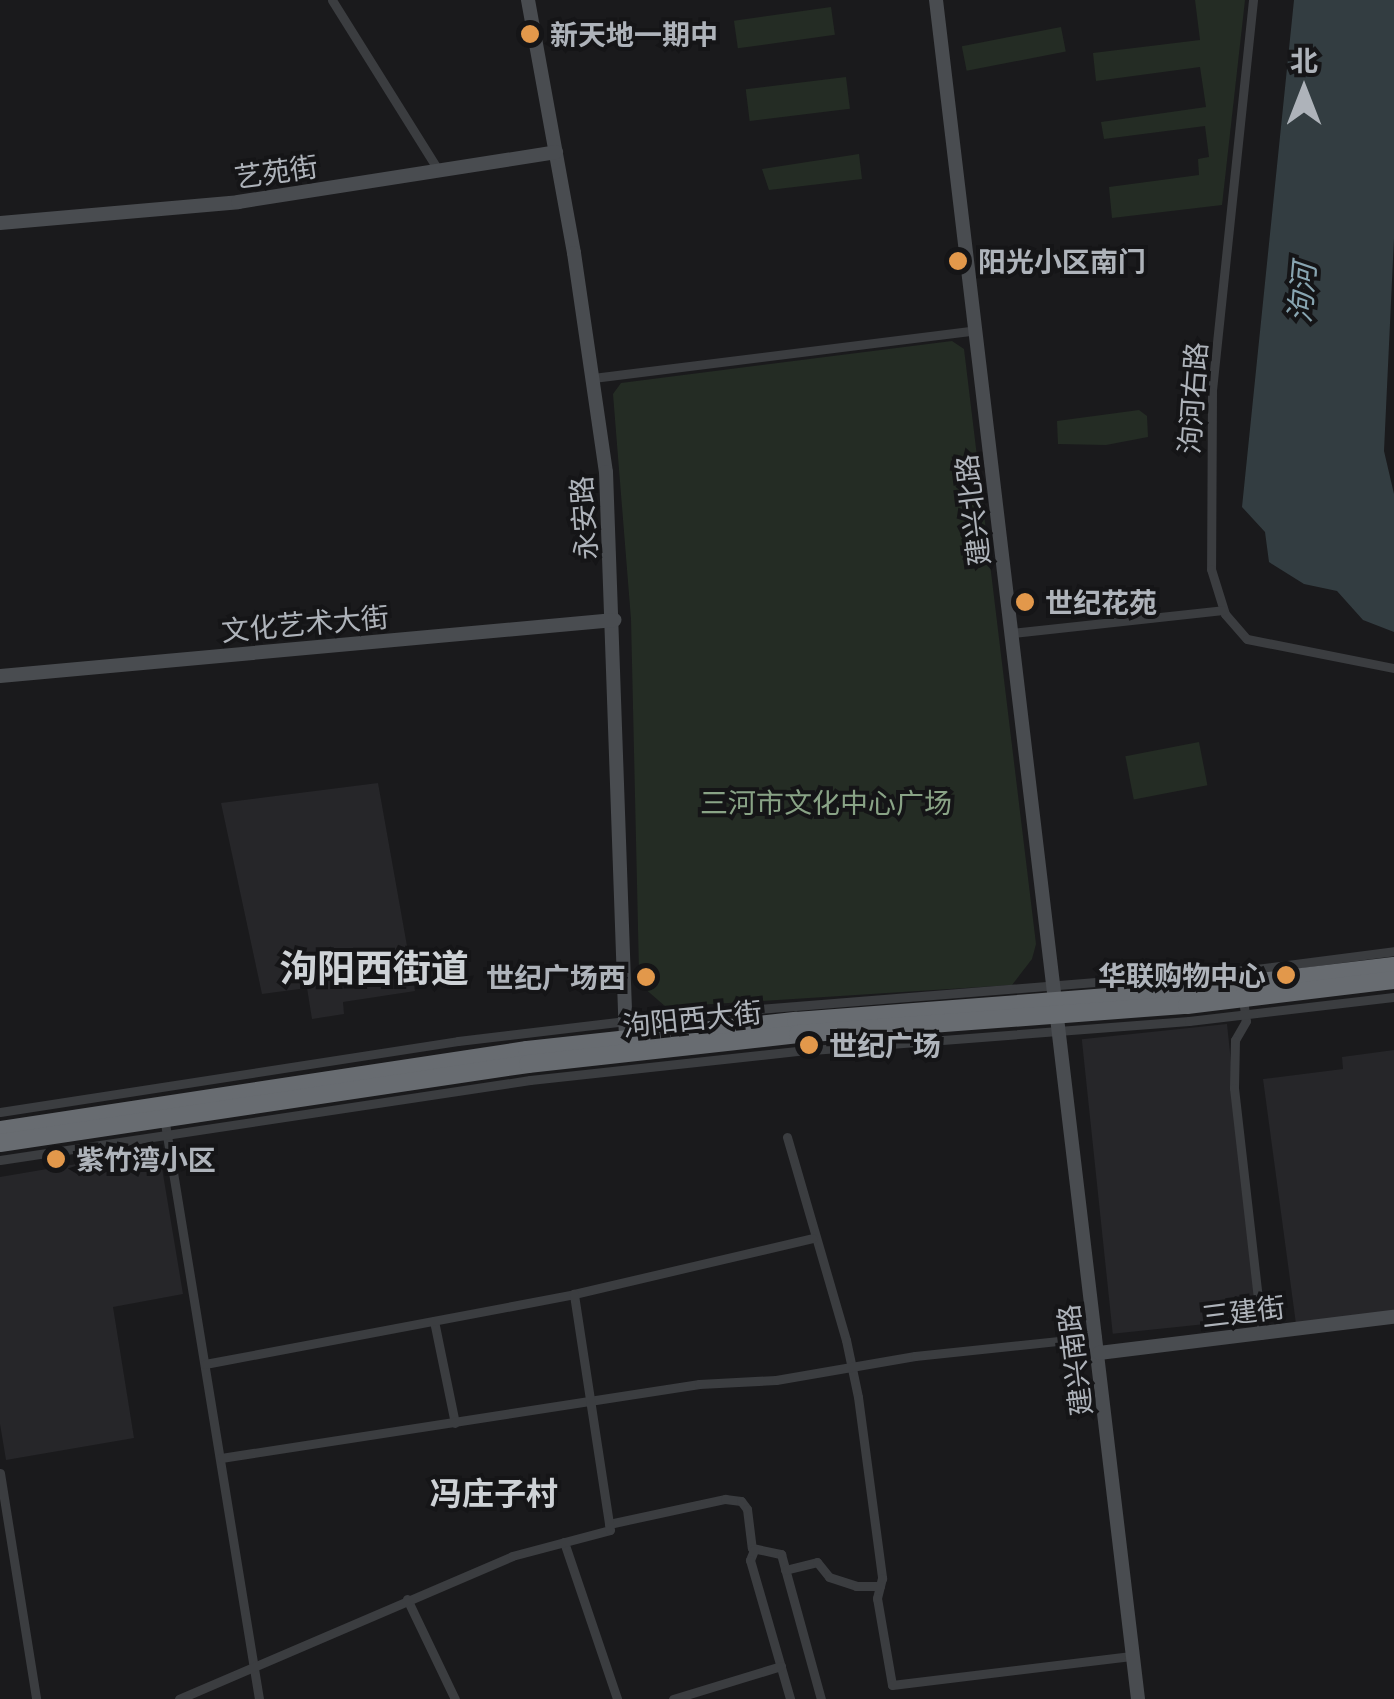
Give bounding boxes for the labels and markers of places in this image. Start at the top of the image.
place label: 新天地一期中 [550,17,718,51]
marker: 新天地一期中 [519,23,541,45]
place label: 阳光小区南门 [978,244,1146,278]
marker: 阳光小区南门 [947,250,969,272]
place label: 世纪花苑 [1045,585,1157,619]
marker: 世纪花苑 [1014,591,1036,613]
place label: 华联购物中心 [1098,958,1266,992]
place label: 世纪广场西 [486,960,626,994]
marker: 华联购物中心 [1275,964,1297,986]
marker: 世纪广场西 [635,966,657,988]
place label: 世纪广场 [829,1028,941,1062]
marker: 世纪广场 [798,1034,820,1056]
place label: 紫竹湾小区 [76,1142,216,1176]
marker: 紫竹湾小区 [45,1148,67,1170]

